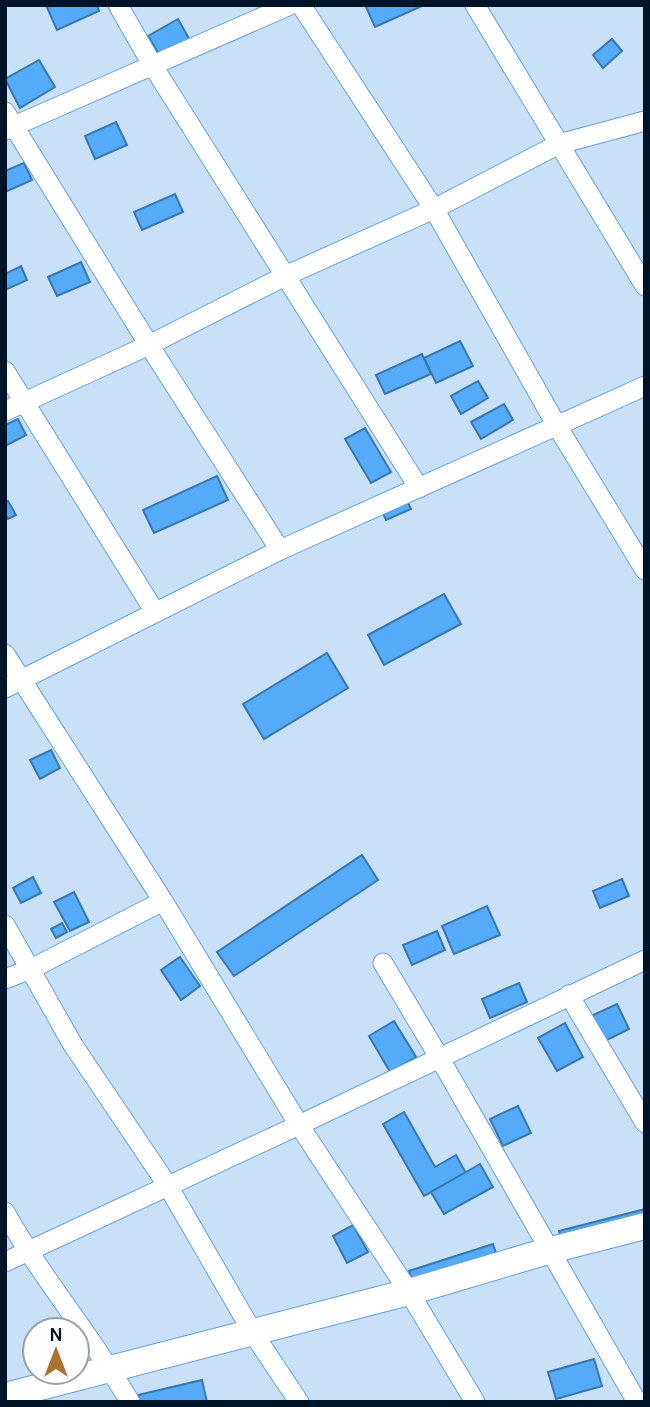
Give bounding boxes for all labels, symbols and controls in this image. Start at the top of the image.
north arrow [21,1316,91,1386]
text: N [49,1324,63,1346]

